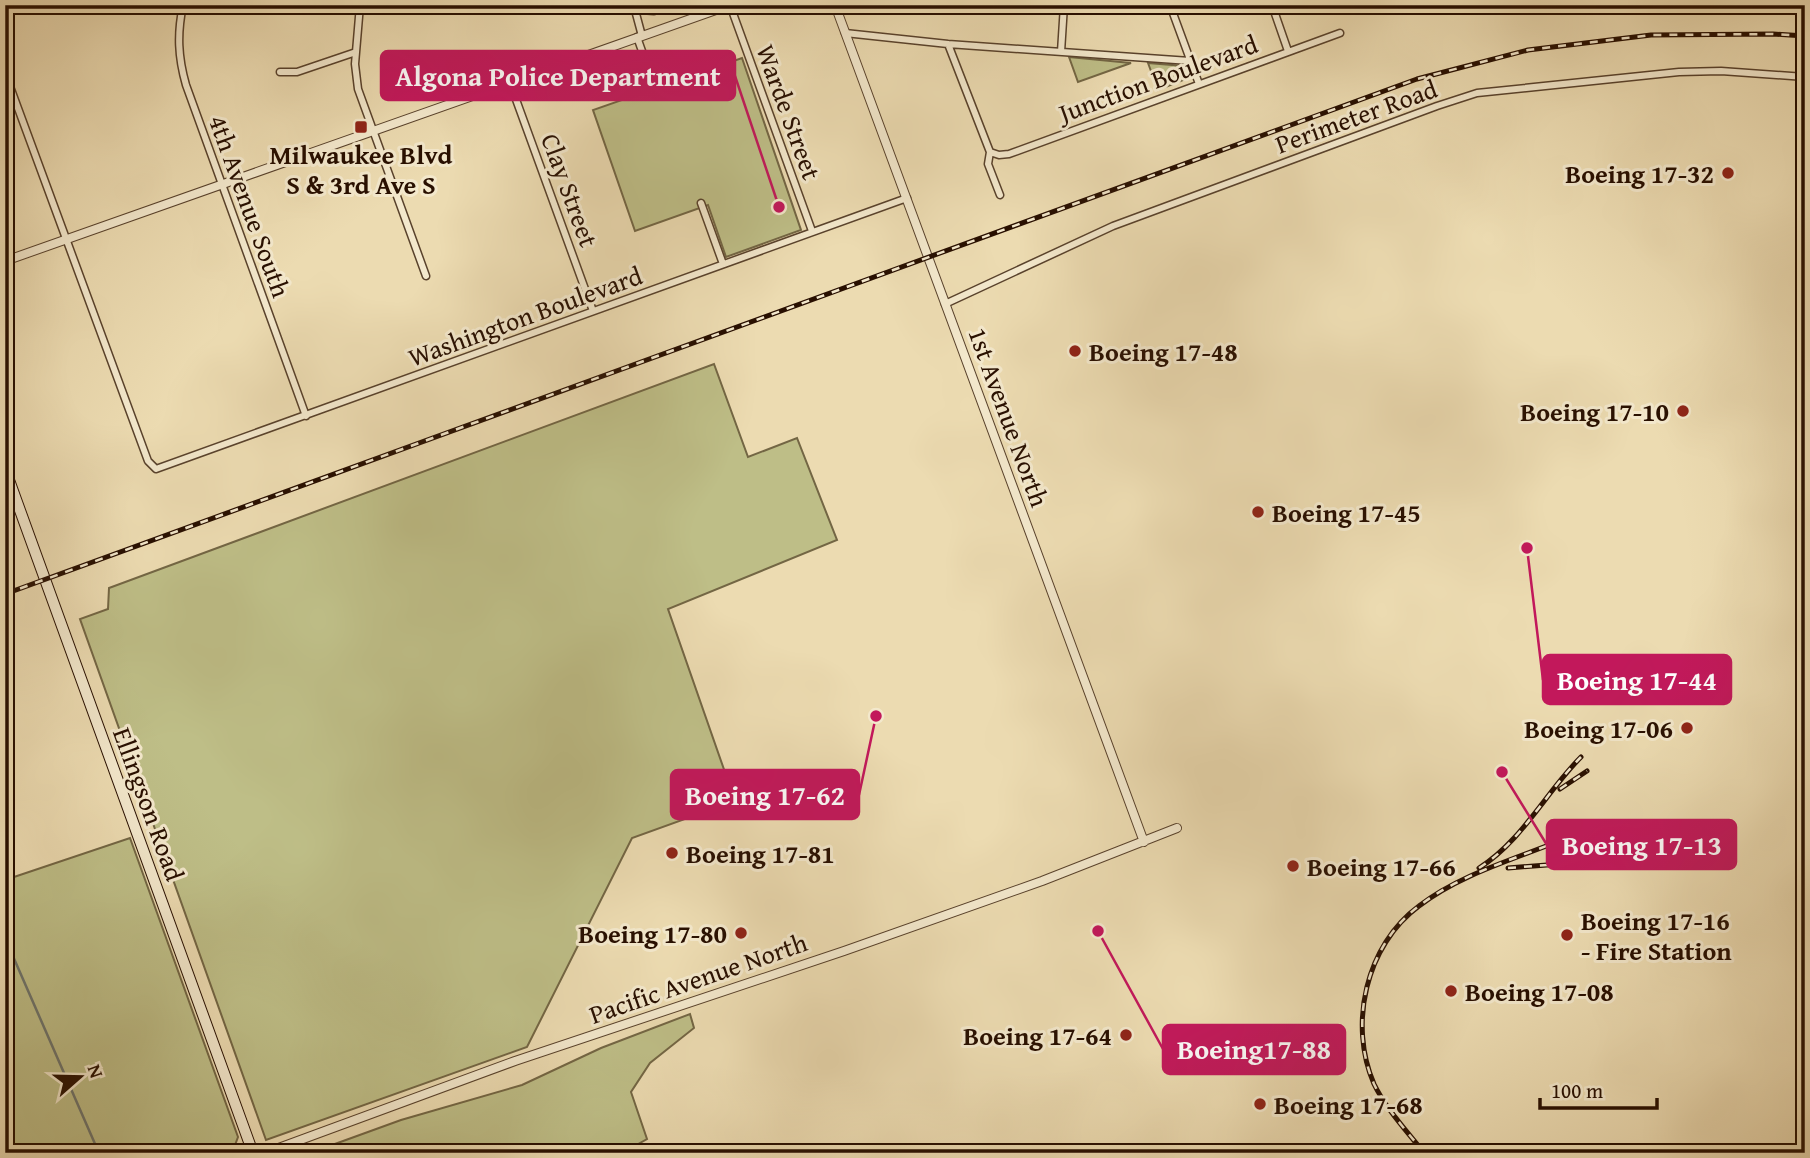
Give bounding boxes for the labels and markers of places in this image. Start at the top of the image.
callout: Algona Police Department [381,51,735,100]
marker: Milwaukee Blvd S & 3rd Ave S [353,119,369,135]
place label: Milwaukee Blvd S & 3rd Ave S [270,135,453,204]
place label: Boeing 17-32 [1565,154,1714,193]
marker: Boeing 17-32 [1720,165,1736,181]
place label: Boeing 17-48 [1089,332,1238,371]
marker: Boeing 17-48 [1067,343,1083,359]
place label: Boeing 17-10 [1520,392,1669,431]
marker: Boeing 17-10 [1675,403,1691,419]
place label: Boeing 17-45 [1272,493,1421,532]
marker: Boeing 17-45 [1250,504,1266,520]
callout: Boeing 17-44 [1543,655,1731,704]
place label: Boeing 17-06 [1524,709,1673,748]
marker: Boeing 17-06 [1679,720,1695,736]
callout: Boeing 17-62 [671,770,859,819]
callout: Boeing 17-13 [1547,820,1736,869]
place label: Boeing 17-81 [686,834,835,873]
marker: Boeing 17-81 [664,845,680,861]
place label: Boeing 17-66 [1307,847,1456,886]
marker: Boeing 17-66 [1285,858,1301,874]
place label: Boeing 17-16 - Fire Station [1581,901,1732,970]
place label: Boeing 17-80 [578,914,727,953]
marker: Boeing 17-80 [733,925,749,941]
marker: Boeing 17-16 - Fire Station [1559,927,1575,943]
place label: Boeing 17-08 [1465,972,1614,1011]
marker: Boeing 17-08 [1443,983,1459,999]
place label: Boeing 17-64 [963,1016,1112,1055]
callout: Boeing17-88 [1163,1025,1345,1074]
marker: Boeing 17-64 [1118,1027,1134,1043]
place label: Boeing 17-68 [1274,1085,1423,1124]
marker: Boeing 17-68 [1252,1096,1268,1112]

